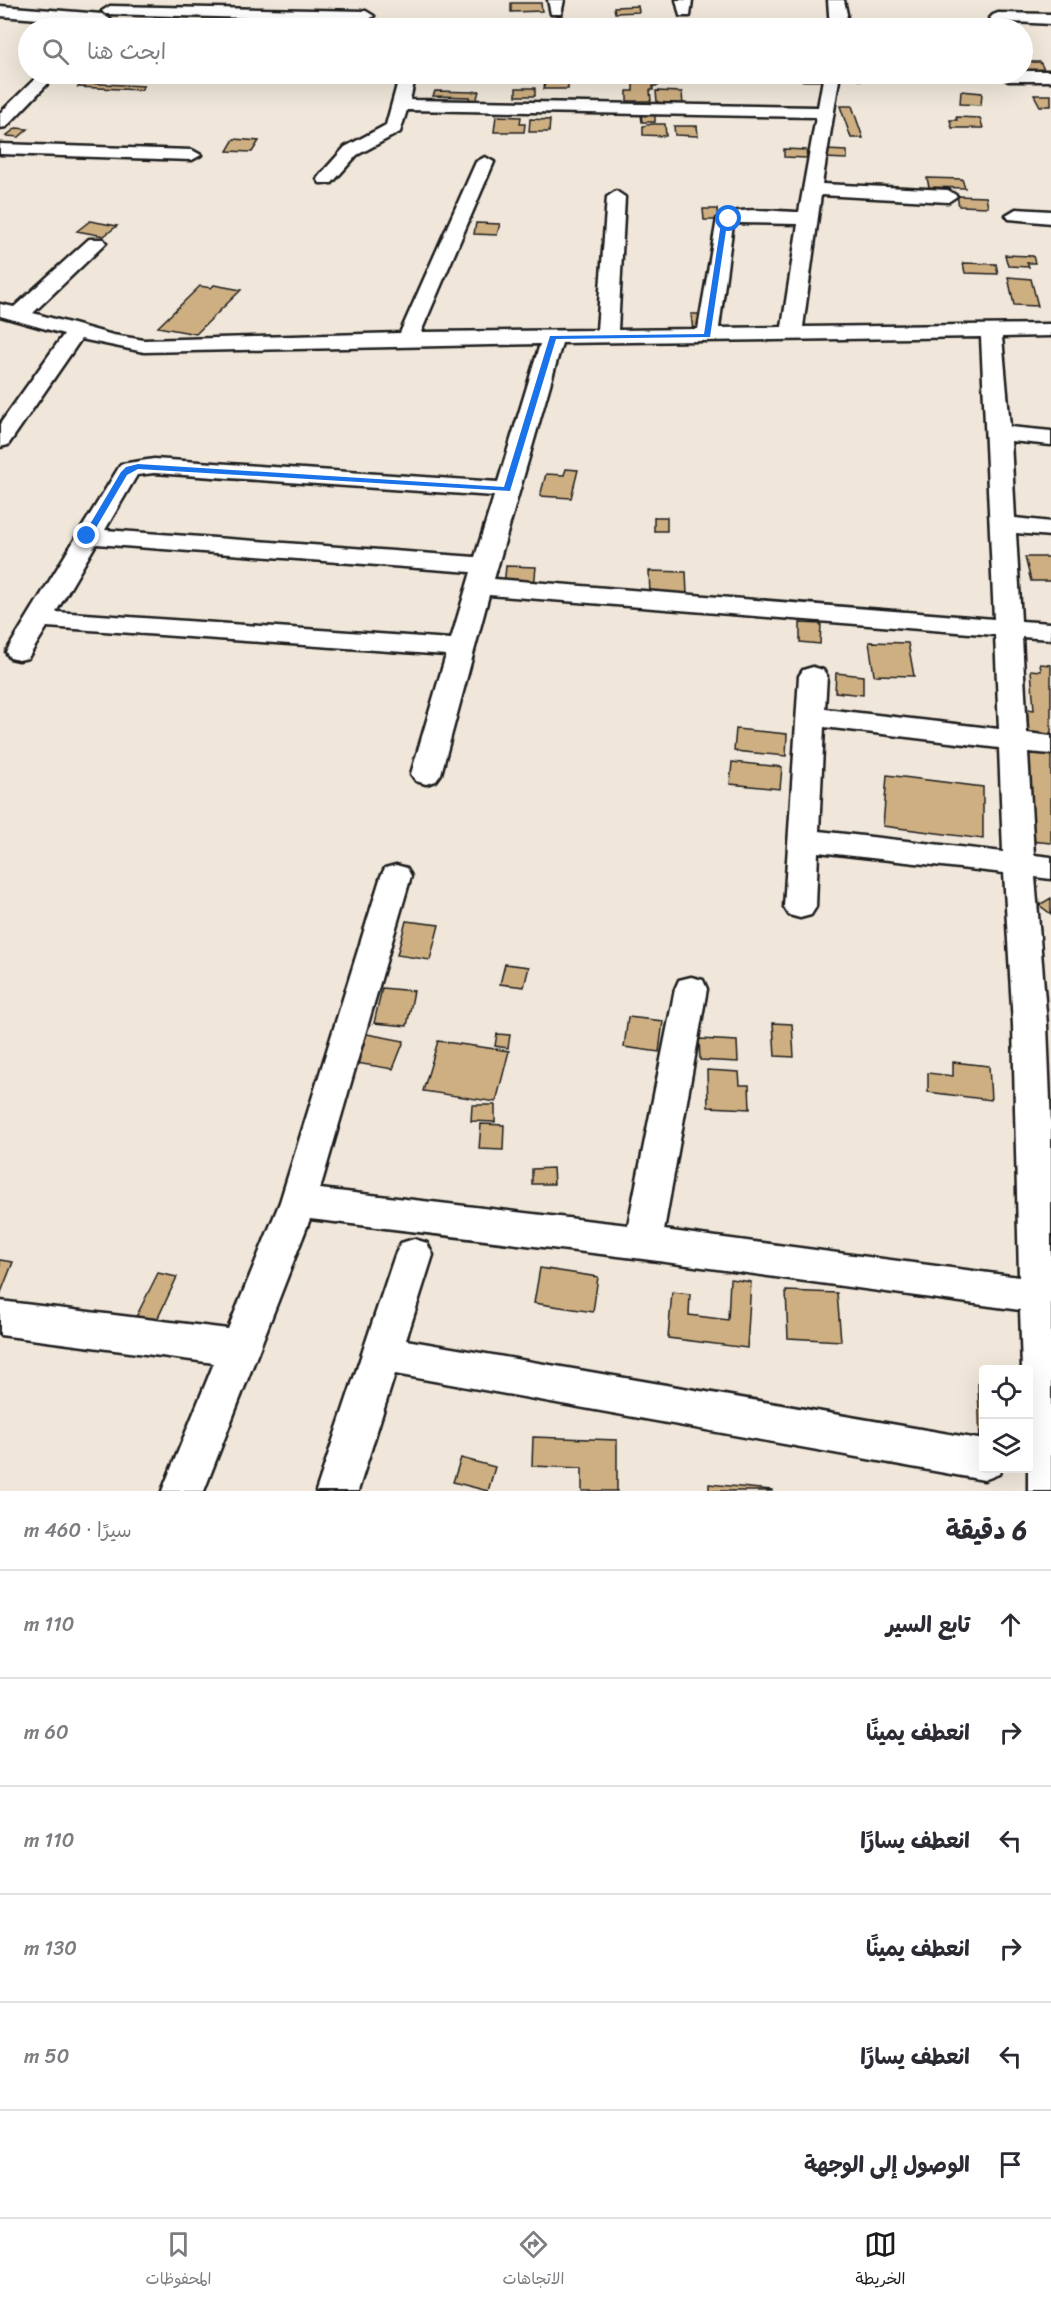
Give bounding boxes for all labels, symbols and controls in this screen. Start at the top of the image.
search box [18,18,1033,84]
text: ابحث هنا [87,32,166,71]
icon: search [39,35,72,68]
route start [715,205,741,231]
route end [73,522,99,548]
map controls [979,1365,1033,1473]
button: locate [979,1365,1033,1419]
button: layers [979,1419,1033,1473]
text: 6 دقيقة [945,1507,1027,1553]
text: سيرًا · 460 m [24,1513,132,1548]
text: تابع السير [886,1605,970,1644]
text: 110 m [24,1607,74,1642]
icon: ahead [994,1608,1027,1641]
text: انعطف يمينًا [866,1713,970,1752]
text: 60 m [24,1715,69,1750]
icon: right [994,1716,1027,1749]
text: انعطف يسارًا [860,1821,970,1860]
text: 110 m [24,1823,74,1858]
icon: left [994,1824,1027,1857]
text: انعطف يمينًا [866,1929,970,1968]
text: 130 m [24,1931,77,1966]
icon: right [994,1932,1027,1965]
text: انعطف يسارًا [860,2037,970,2076]
text: 50 m [24,2039,69,2074]
icon: left [994,2040,1027,2073]
text: الوصول إلى الوجهة [804,2145,970,2184]
icon: arrive [994,2148,1027,2181]
tab: المحفوظات [146,2228,211,2293]
tab: الاتجاهات [503,2228,564,2293]
tab: الخريطة [856,2228,905,2293]

